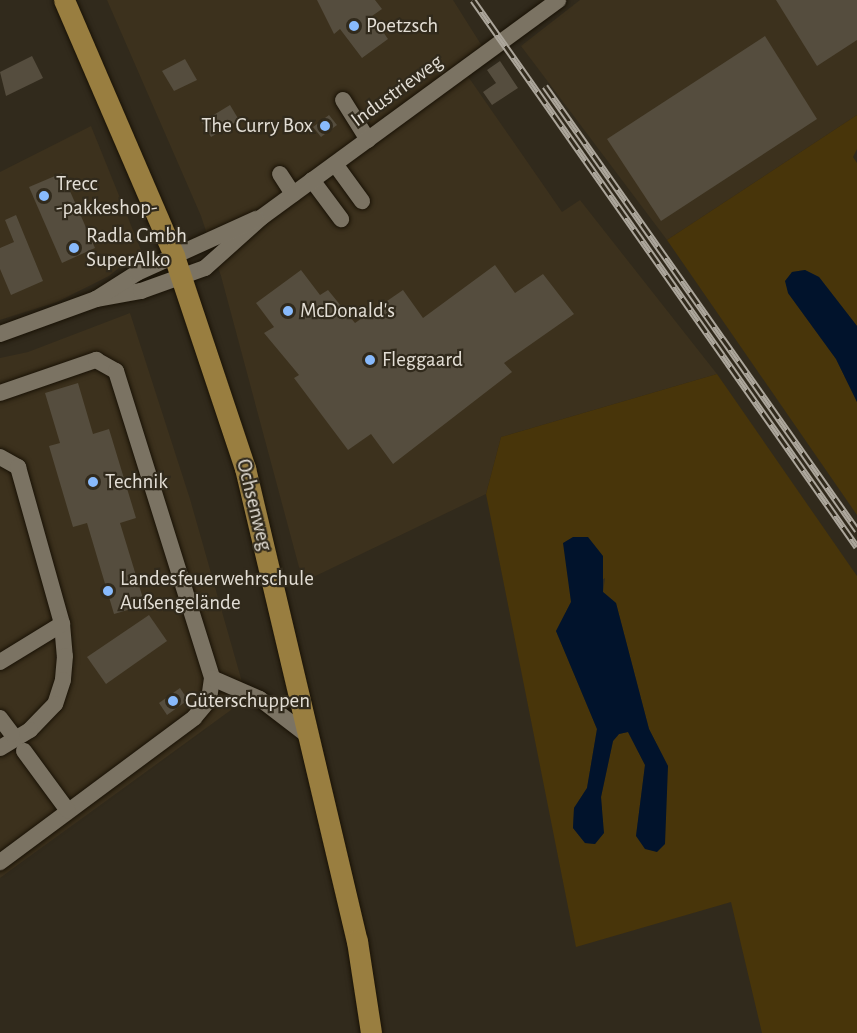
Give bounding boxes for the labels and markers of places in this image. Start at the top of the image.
place label: Poetzsch [366,13,438,39]
marker: Poetzsch [347,19,361,33]
place label: The Curry Box [201,113,313,139]
marker: The Curry Box [318,119,332,133]
place label: Trecc -pakkeshop- [56,171,157,221]
marker: Trecc -pakkeshop- [37,189,51,203]
place label: Radla Gmbh SuperAlko [86,223,187,273]
marker: Radla Gmbh SuperAlko [67,241,81,255]
place label: McDonald's [300,298,395,324]
marker: McDonald's [281,304,295,318]
place label: Fleggaard [382,347,463,373]
marker: Fleggaard [363,353,377,367]
place label: Technik [105,469,168,495]
marker: Technik [86,475,100,489]
place label: Landesfeuerwehrschule Außengelände [120,566,314,616]
marker: Landesfeuerwehrschule Außengelände [101,584,115,598]
place label: Güterschuppen [185,688,310,714]
marker: Güterschuppen [166,694,180,708]

